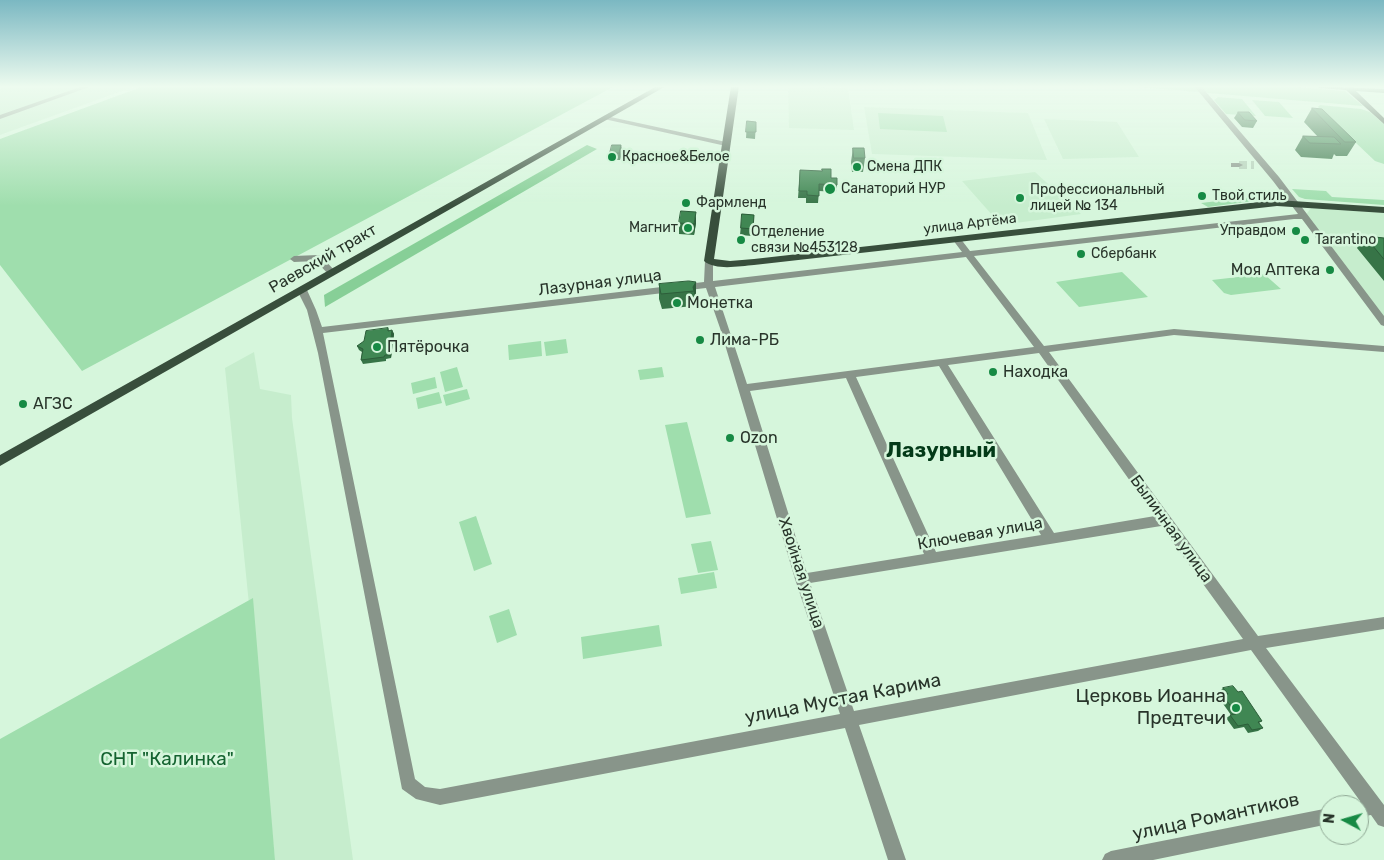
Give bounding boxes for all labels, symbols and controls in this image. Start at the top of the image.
place label: Красное&Белое [622,149,730,165]
marker: Красное&Белое [606,151,618,163]
place label: Смена ДПК [867,159,942,175]
marker: Смена ДПК [851,161,863,173]
place label: Санаторий НУР [841,181,946,197]
marker: Санаторий НУР [823,182,837,196]
place label: Профессиональный лицей № 134 [1030,182,1165,214]
place label: Твой стиль [1212,188,1287,204]
marker: Твой стиль [1196,190,1208,202]
marker: Профессиональный лицей № 134 [1014,192,1026,204]
place label: Фармленд [696,195,766,211]
marker: Фармленд [680,197,692,209]
street label: улица Артёма [922,210,1018,238]
street label: Раевский тракт [266,220,380,298]
place label: Магнит [629,220,678,236]
marker: Магнит [682,222,694,234]
place label: Управдом [1220,223,1286,239]
place label: Отделение связи №453128 [751,224,858,256]
marker: Управдом [1290,225,1302,237]
place label: Tarantino [1315,232,1376,248]
marker: Отделение связи №453128 [735,234,747,246]
marker: Tarantino [1299,234,1311,246]
place label: Сбербанк [1091,246,1157,262]
marker: Сбербанк [1075,248,1087,260]
place label: Моя Аптека [1231,260,1320,280]
marker: Моя Аптека [1324,264,1336,276]
street label: Лазурная улица [537,266,663,300]
place label: Монетка [687,293,753,313]
marker: Монетка [671,297,683,309]
place label: Лима-РБ [710,330,779,350]
marker: Лима-РБ [694,334,706,346]
place label: Пятёрочка [387,337,469,357]
marker: Пятёрочка [371,341,383,353]
place label: Находка [1003,362,1068,382]
marker: Находка [987,366,999,378]
place label: АГЗС [33,394,73,414]
marker: АГЗС [17,398,29,410]
place label: Ozon [740,428,778,448]
marker: Ozon [724,432,736,444]
district label: Лазурный [886,438,996,464]
street label: Былинная улица [1126,472,1216,586]
street label: Ключевая улица [916,514,1044,554]
street label: Хвойная улица [774,515,828,631]
street label: улица Мустая Карима [743,669,943,729]
place label: Церковь Иоанна Предтечи [1076,686,1226,730]
marker: Церковь Иоанна Предтечи [1230,702,1242,714]
park label: СНТ "Калинка" [100,749,234,771]
street label: улица Романтиков [1130,788,1302,846]
north arrow [1319,795,1369,845]
text: N [1321,813,1339,824]

